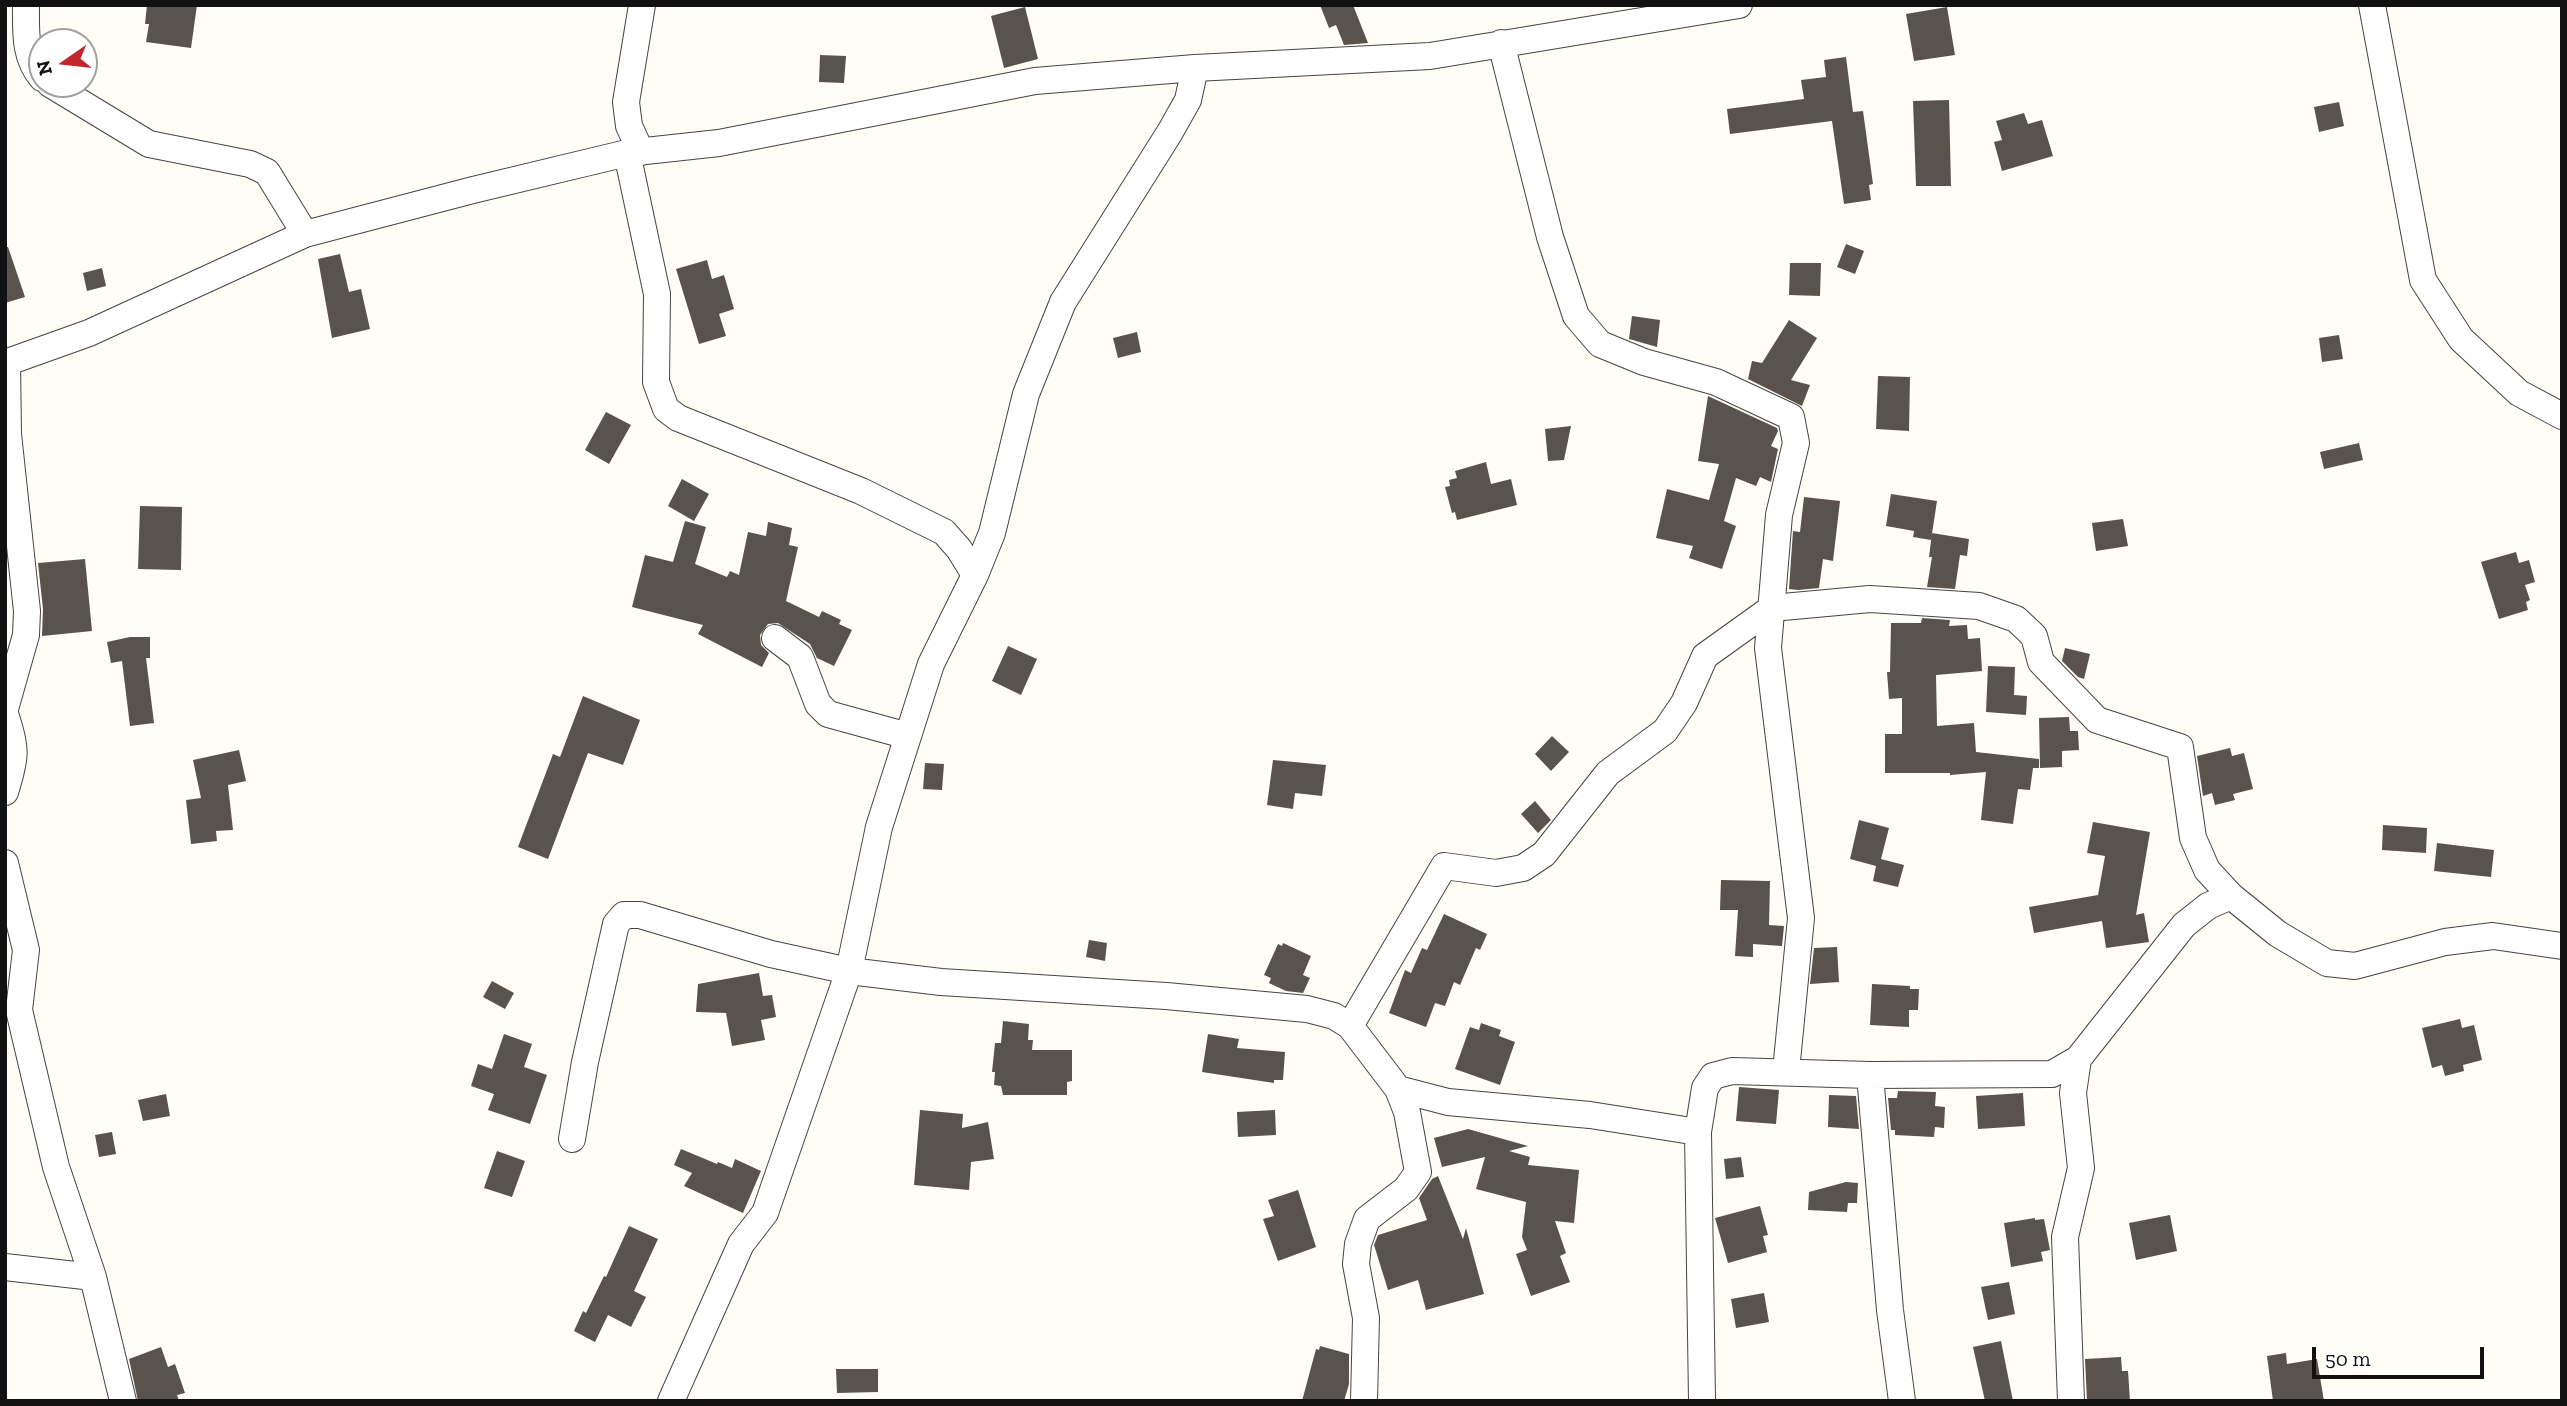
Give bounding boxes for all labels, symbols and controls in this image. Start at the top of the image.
north arrow [28,28,98,98]
text: N [31,58,57,78]
scale bar [2315,1332,2486,1376]
text: 50 m [2325,1346,2371,1371]

